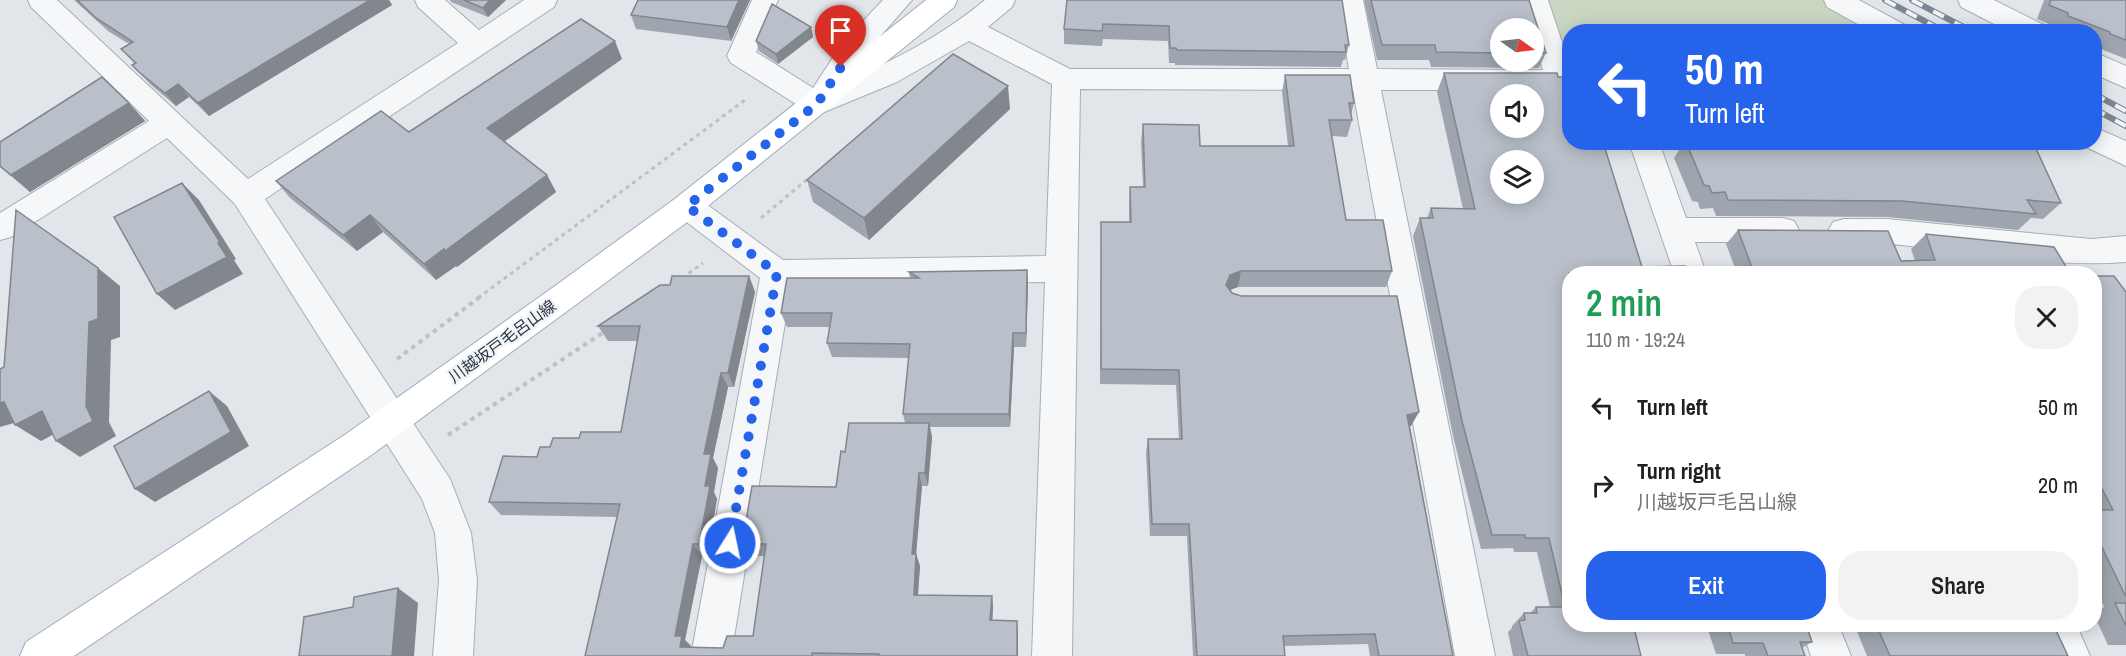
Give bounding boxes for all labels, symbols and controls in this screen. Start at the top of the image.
pin [815,5,866,67]
icon: arrive [824,14,857,47]
north arrow [1490,18,1544,72]
map controls [1490,18,1544,204]
text: 50 m [1685,41,1764,97]
icon: left [1586,48,1664,126]
button: sound [1490,84,1544,138]
text: Turn left [1685,95,1764,131]
button: layers [1490,150,1544,204]
text: 2 min [1586,279,1662,327]
button: close [2015,286,2078,349]
street label: 川越坂戸毛呂山線 [444,294,560,388]
text: 110 m · 19:24 [1586,326,1685,353]
icon: left [1586,391,1619,424]
text: Turn left [1637,392,1708,422]
text: 50 m [2038,392,2078,422]
text: Turn right [1637,456,1721,486]
icon: right [1586,469,1619,502]
text: 20 m [2038,470,2078,500]
text: 川越坂戸毛呂山線 [1637,488,1797,515]
position arrow [698,511,762,575]
button: Exit [1586,551,1826,620]
button: Share [1838,551,2078,620]

